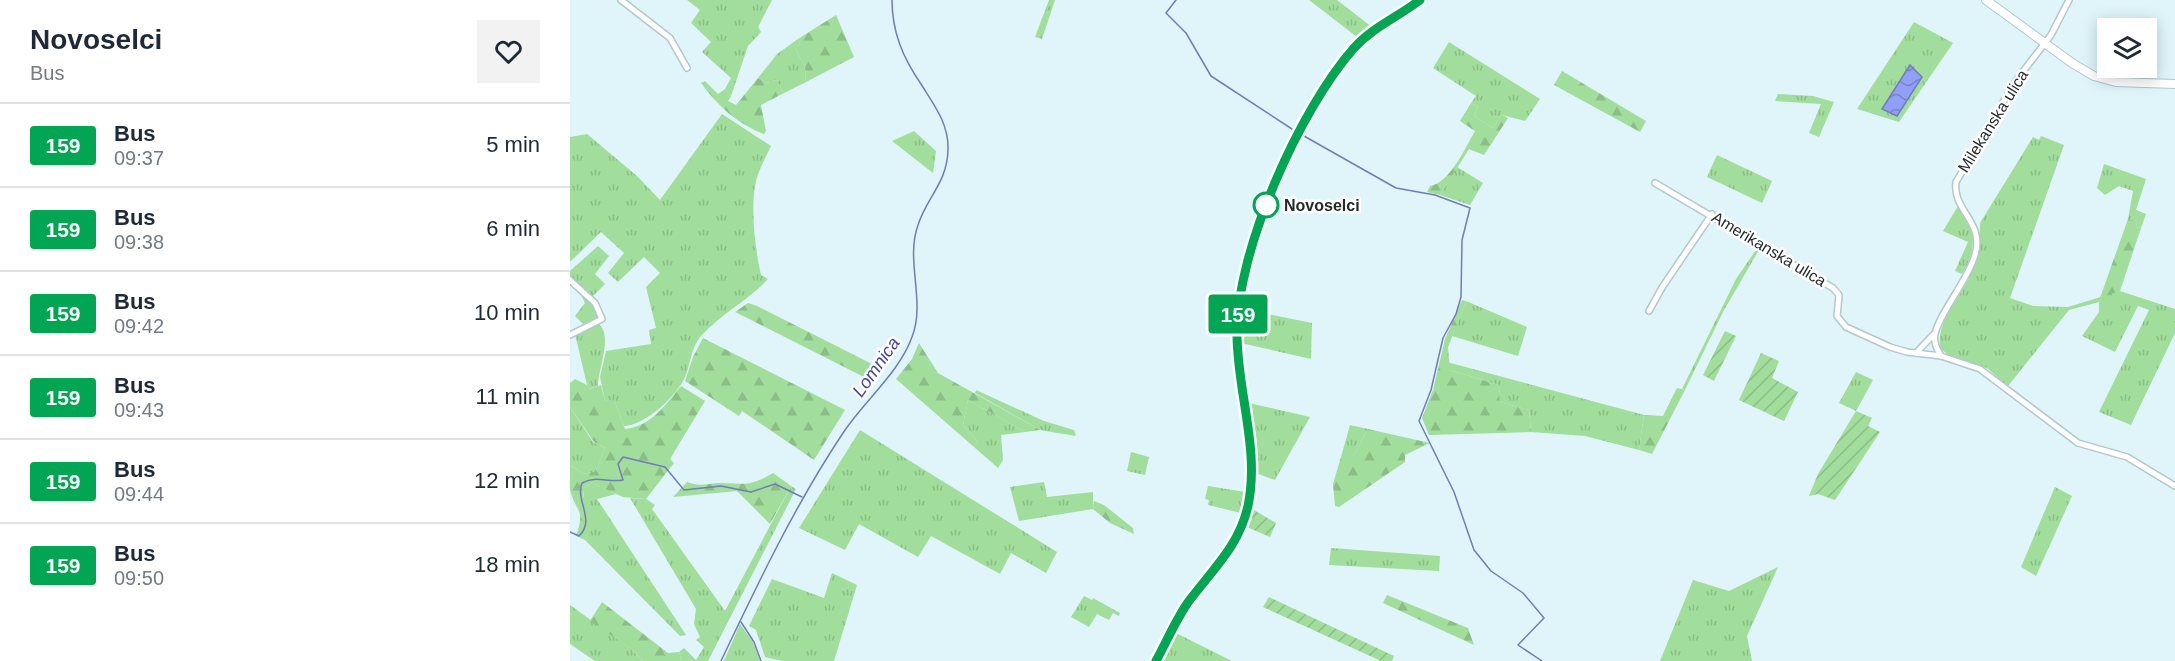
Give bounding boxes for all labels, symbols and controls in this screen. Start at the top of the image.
map controls [2097,18,2157,78]
button: layers [2097,18,2157,78]
button: heart [477,20,540,83]
text: Novoselci [30,24,162,55]
text: Bus [30,62,64,84]
street label: Milekanska ulica [1955,67,2031,175]
text: Bus [114,121,156,146]
text: 5 min [486,132,540,157]
text: 159 [45,134,81,157]
text: 09:37 [114,147,164,169]
marker: Novoselci [1253,192,1279,218]
place label: Novoselci [1284,197,1360,214]
text: Bus [114,205,156,230]
street label: Amerikanska ulica [1709,208,1829,290]
text: 6 min [486,216,540,241]
text: 159 [45,218,81,241]
text: 09:38 [114,231,164,253]
text: Bus [114,289,156,314]
line badge: 159 [1204,294,1272,334]
text: 10 min [474,300,540,325]
text: 159 [45,302,81,325]
text: 159 [1220,303,1256,326]
text: 09:42 [114,315,164,337]
water label: Lomnica [848,333,904,401]
text: Bus [114,373,156,398]
text: 11 min [476,384,540,409]
text: 159 [45,386,81,409]
text: 09:43 [114,399,164,421]
text: Bus [114,457,156,482]
text: 12 min [474,468,540,493]
text: 159 [45,470,81,493]
text: 09:44 [114,483,164,505]
text: Bus [114,541,156,566]
text: 18 min [474,552,540,577]
text: 159 [45,554,81,577]
text: 09:50 [114,567,164,589]

